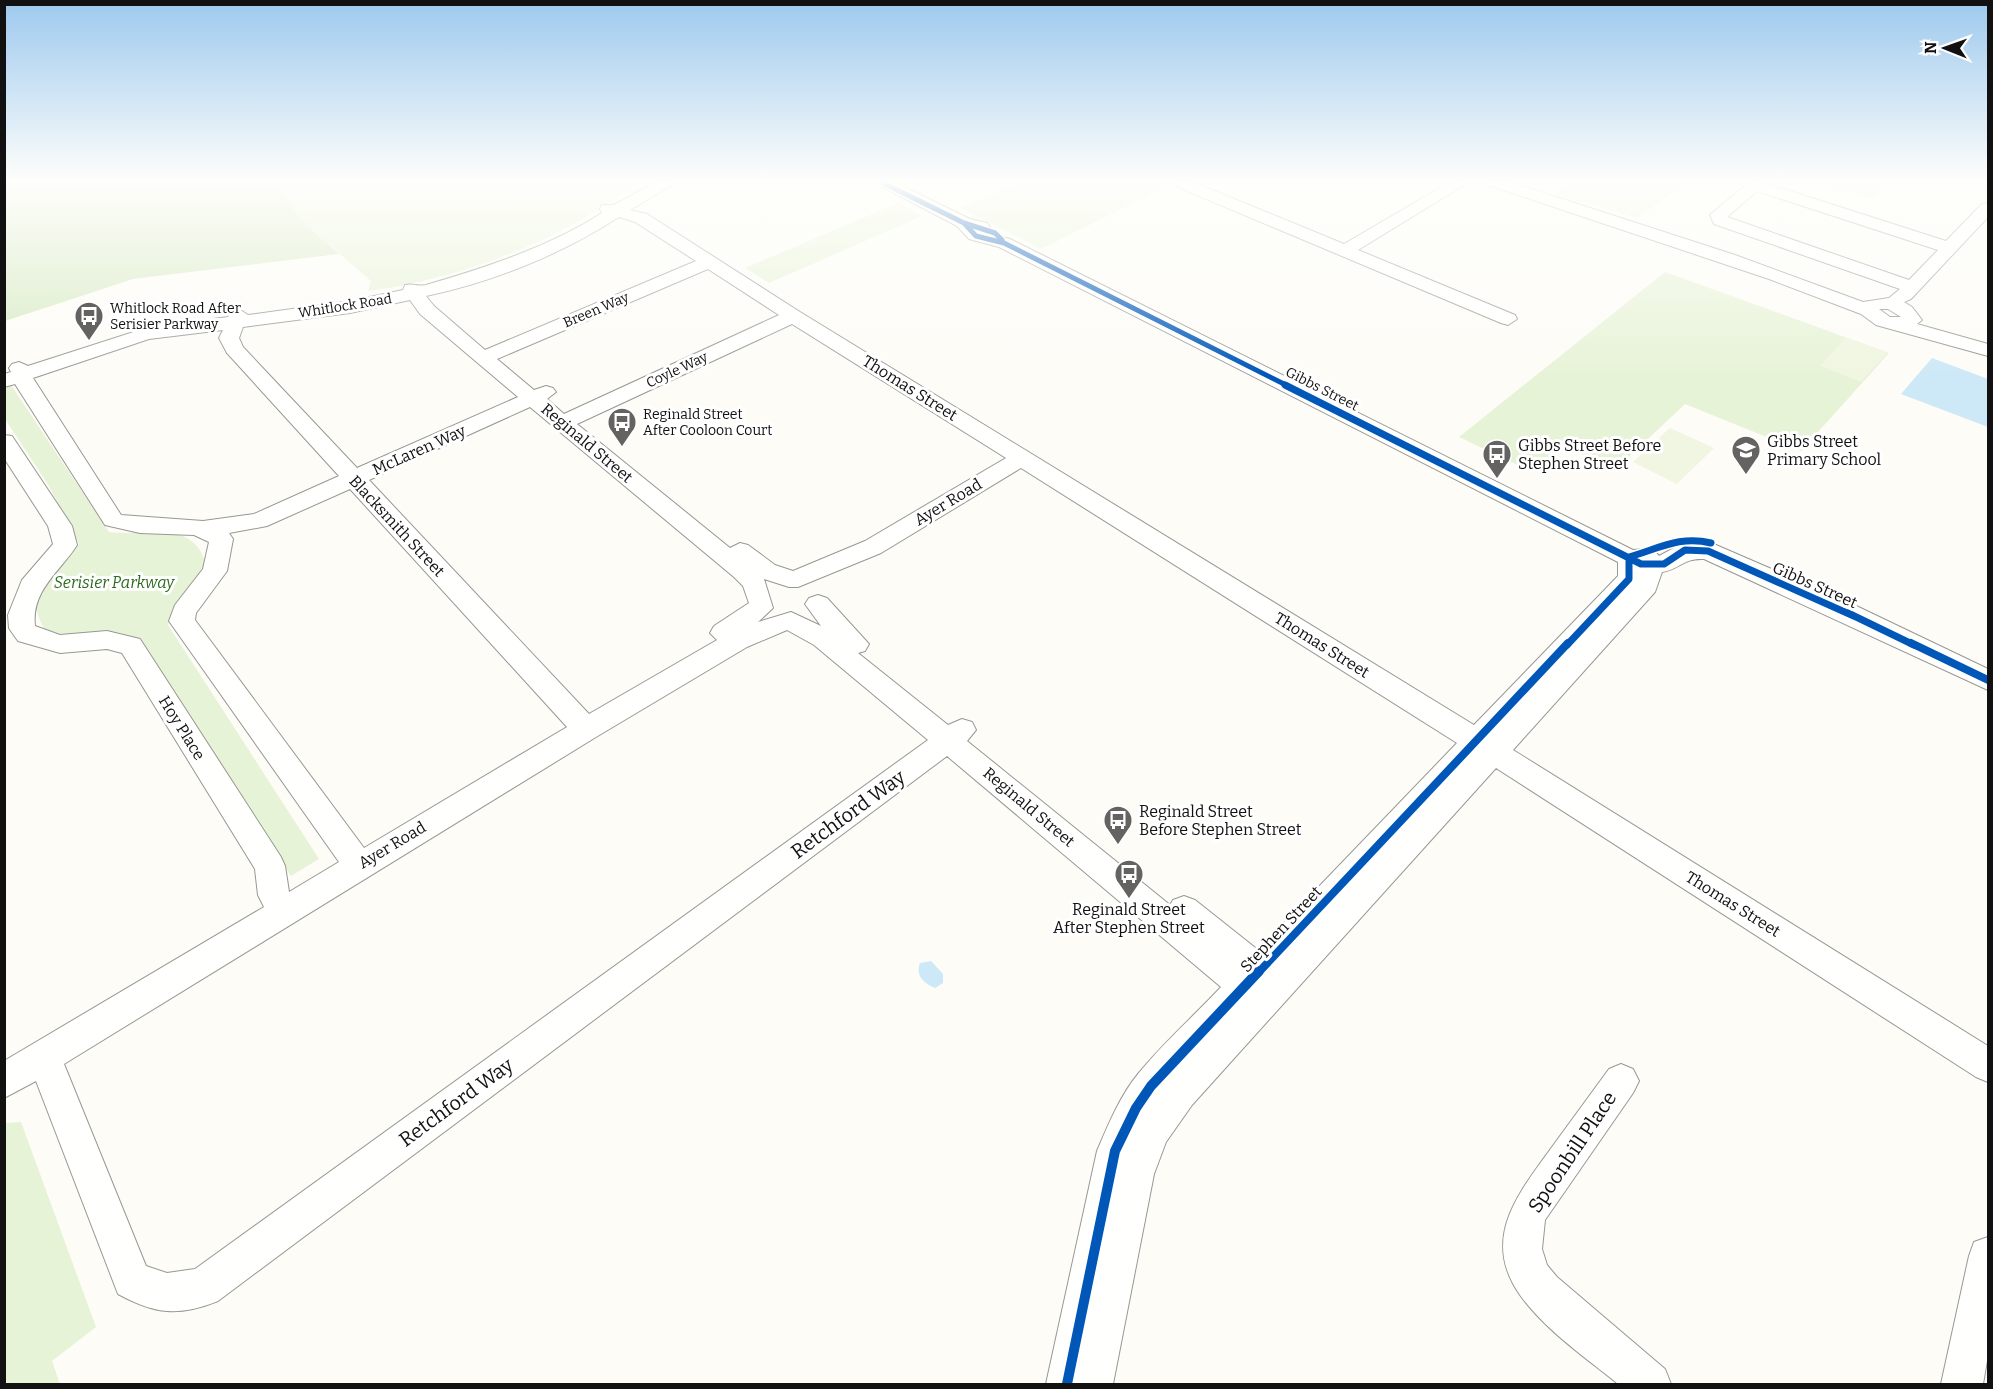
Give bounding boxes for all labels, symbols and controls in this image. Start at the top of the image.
north arrow [1915,18,1975,78]
text: N [1921,41,1940,54]
street label: Breen Way [561,288,632,331]
street label: Whitlock Road [297,290,393,322]
bus stop icon: Whitlock Road After Serisier Parkway [73,300,105,342]
place label: Whitlock Road After Serisier Parkway [110,300,241,333]
street label: Coyle Way [644,348,711,392]
street label: Thomas Street [859,351,961,425]
street label: Gibbs Street [1283,363,1361,415]
street label: Reginald Street [537,399,637,487]
bus stop icon: Reginald Street After Cooloon Court [606,406,638,448]
place label: Reginald Street After Cooloon Court [643,406,772,439]
street label: McLaren Way [369,421,469,479]
place label: Gibbs Street Primary School [1767,432,1882,469]
school or university icon: Gibbs Street Primary School [1730,434,1762,476]
place label: Gibbs Street Before Stephen Street [1518,436,1661,473]
bus stop icon: Gibbs Street Before Stephen Street [1481,438,1513,480]
street label: Blacksmith Street [345,471,449,581]
street label: Ayer Road [911,474,986,530]
street label: Gibbs Street [1770,558,1861,612]
park label: Serisier Parkway [54,573,175,592]
street label: Thomas Street [1271,608,1373,682]
street label: Hoy Place [155,692,209,764]
street label: Reginald Street [979,763,1079,851]
street label: Retchford Way [786,764,910,863]
place label: Reginald Street Before Stephen Street [1139,802,1302,839]
bus stop icon: Reginald Street Before Stephen Street [1102,804,1134,846]
street label: Ayer Road [355,817,430,873]
bus stop icon: Reginald Street After Stephen Street [1113,858,1145,900]
street label: Thomas Street [1682,867,1784,941]
street label: Stephen Street [1236,882,1326,976]
place label: Reginald Street After Stephen Street [1053,900,1205,937]
street label: Retchford Way [394,1052,518,1151]
street label: Spoonbill Place [1523,1087,1621,1217]

